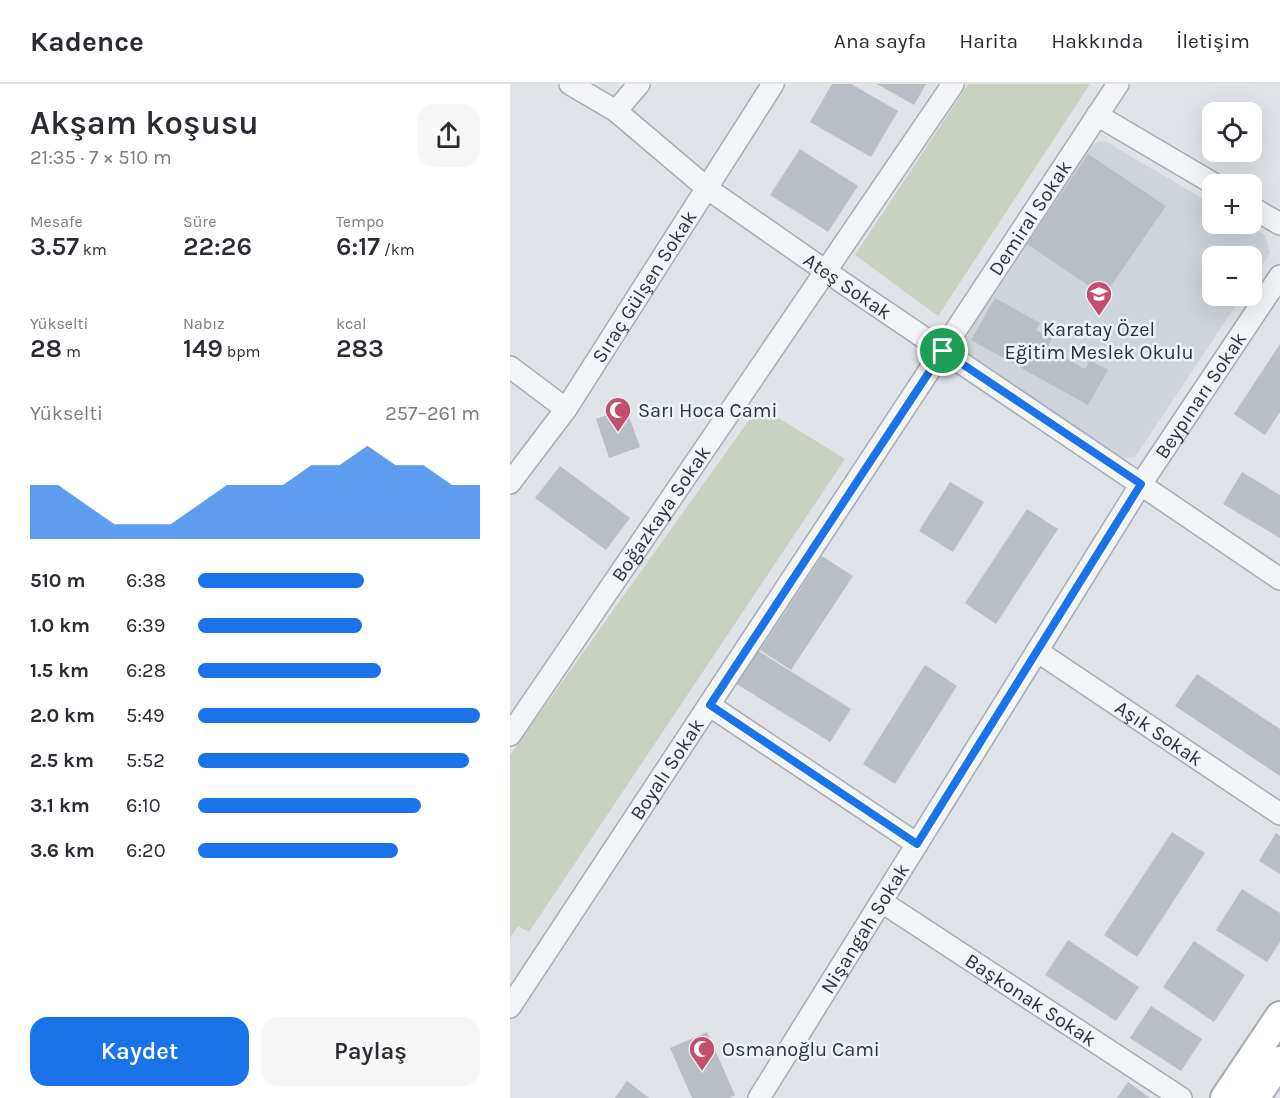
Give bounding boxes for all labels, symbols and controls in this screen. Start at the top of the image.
text: Kadence [30,25,144,58]
text: Ana sayfa [834,29,926,53]
text: Harita [959,29,1018,53]
text: Hakkında [1051,29,1143,53]
text: İletişim [1176,29,1250,53]
map controls [1202,102,1262,306]
button: locate [1202,102,1262,162]
text: Akşam koşusu [30,104,259,142]
button: share [417,104,480,167]
text: 21:35 · 7 × 510 m [30,146,172,169]
street label: Demiral Sokak [984,156,1077,280]
button: + [1202,174,1262,234]
street label: Sıraç Gülşen Sokak [587,206,701,367]
text: Mesafe [30,212,83,231]
text: Süre [183,212,216,231]
text: Tempo [336,212,384,231]
text: 3.57 [30,231,79,262]
text: 22:26 [183,231,252,262]
text: 6:17 [336,231,380,262]
text: km [79,240,107,259]
text: /km [380,240,415,259]
button: − [1202,246,1262,306]
street label: Ateş Sokak [799,248,896,324]
school or university icon: Karatay Özel Eğitim Meslek Okulu [1084,279,1114,317]
text: Yükselti [30,314,88,333]
text: Nabız [183,314,225,333]
text: kcal [336,314,367,333]
place label: Karatay Özel Eğitim Meslek Okulu [1004,318,1194,364]
pin [917,325,968,376]
street label: Beypınarı Sokak [1150,328,1251,463]
text: 28 [30,333,62,364]
text: 149 [183,333,223,364]
text: 283 [336,333,384,364]
icon: arrive [926,334,959,367]
text: m [62,342,81,361]
text: bpm [223,342,261,361]
mosque icon: Sarı Hoca Cami [603,395,633,433]
place label: Sarı Hoca Cami [638,399,777,422]
text: Yükselti [30,402,103,425]
text: 257–261 m [385,402,480,425]
street label: Boğazkaya Sokak [607,441,715,586]
text: 510 m [30,569,85,592]
text: 6:38 [126,569,166,592]
text: 1.0 km [30,614,90,637]
text: 6:39 [126,614,165,637]
text: 1.5 km [30,659,89,682]
text: 6:28 [126,659,166,682]
street label: Aşık Sokak [1111,696,1207,771]
text: 2.0 km [30,704,95,727]
text: 5:49 [126,704,165,727]
street label: Boyalı Sokak [626,714,709,824]
text: 2.5 km [30,749,94,772]
text: 5:52 [126,749,165,772]
text: 3.1 km [30,794,90,817]
text: 6:10 [126,794,161,817]
text: 3.6 km [30,839,95,862]
text: 6:20 [126,839,166,862]
street label: Nişangah Sokak [816,859,914,998]
street label: Başkonak Sokak [961,949,1100,1051]
button: Kaydet [30,1017,249,1086]
button: Paylaş [261,1017,480,1086]
mosque icon: Osmanoğlu Cami [687,1034,717,1072]
place label: Osmanoğlu Cami [722,1038,880,1061]

